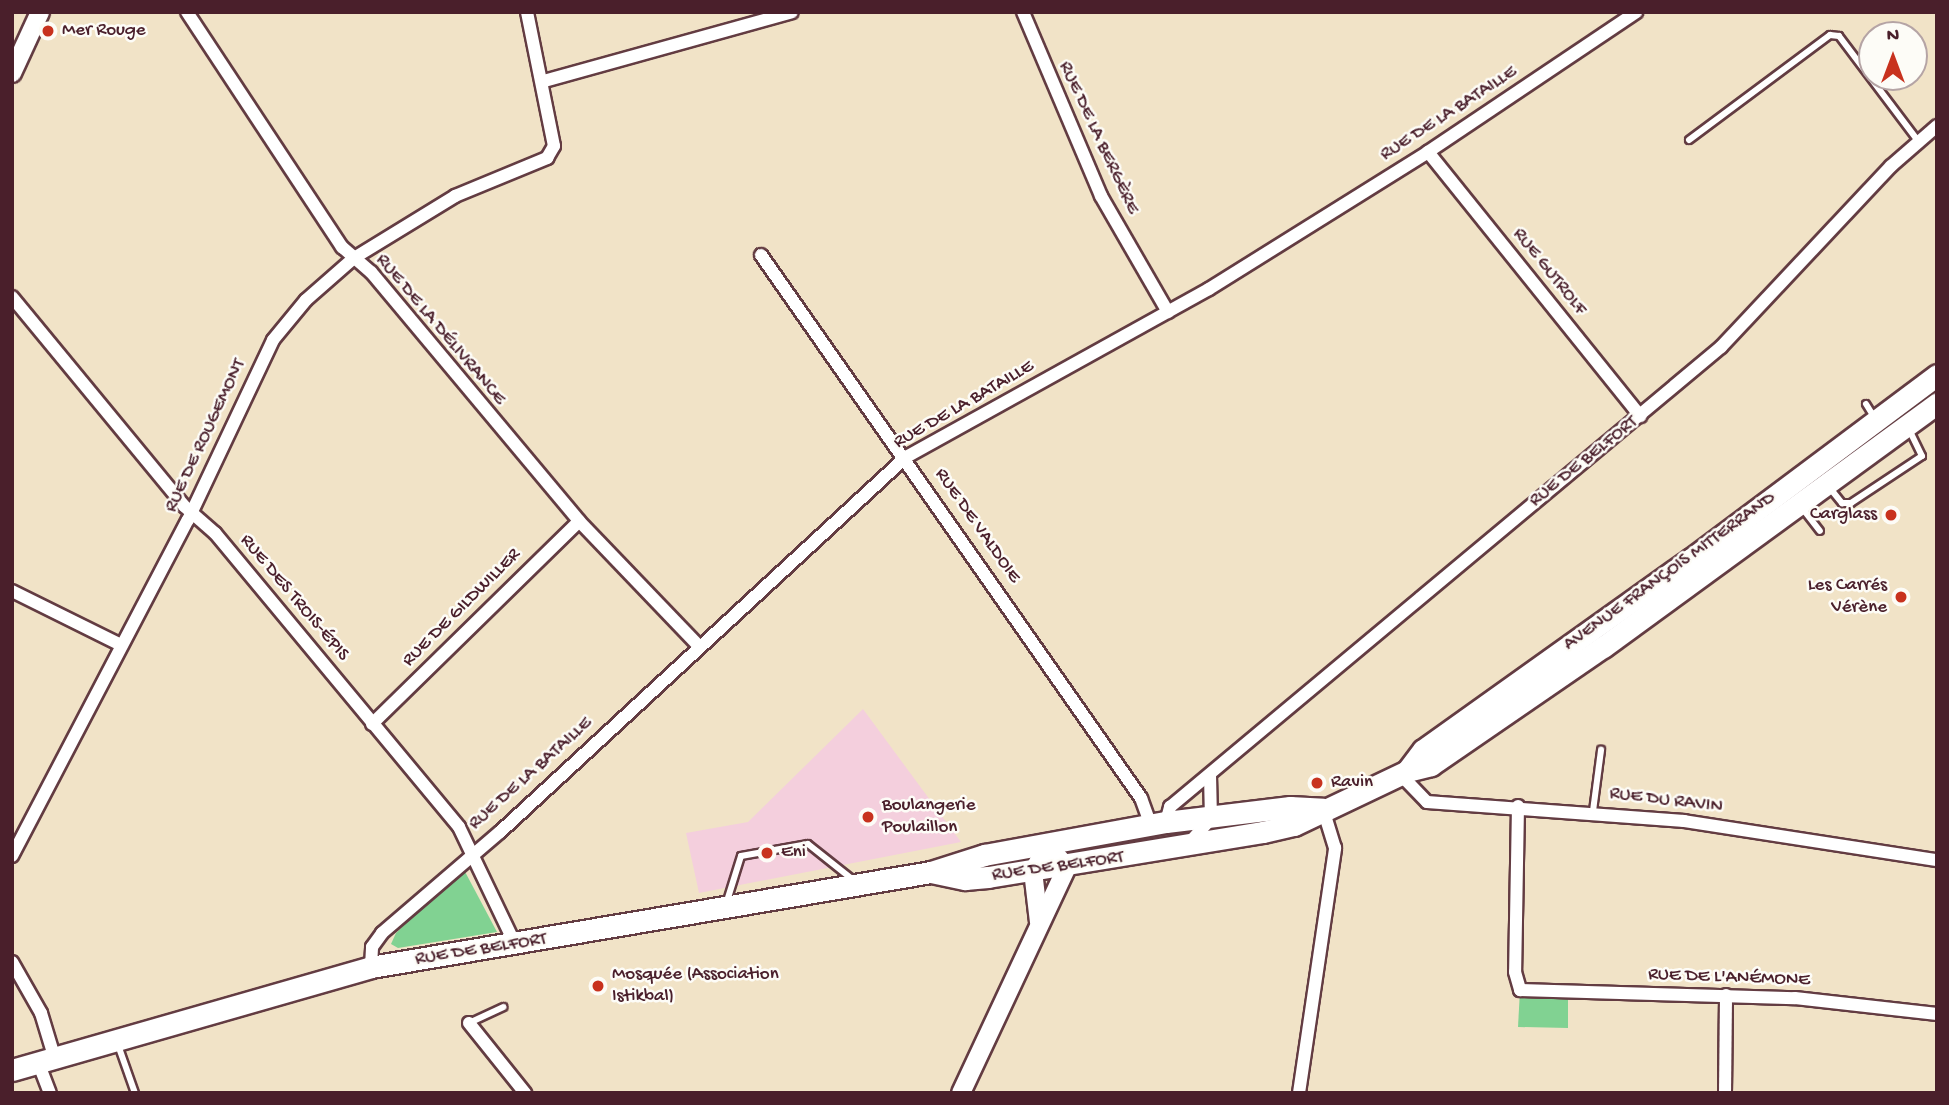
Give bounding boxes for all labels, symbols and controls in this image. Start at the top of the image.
place label: Mer Rouge [62,20,146,42]
north arrow [1858,21,1928,91]
marker: Mer Rouge [40,23,56,39]
text: N [1887,25,1899,48]
street label: RUE DE LA BERGÈRE [1053,58,1143,218]
street label: RUE DE LA BATAILLE [1376,61,1522,167]
street label: RUE GUTROLF [1507,224,1591,320]
street label: RUE DE LA DÉLIVRANCE [370,250,510,410]
street label: RUE DE ROUGEMONT [160,356,252,516]
street label: RUE DE LA BATAILLE [890,356,1038,454]
street label: RUE DE BELFORT [1525,411,1643,513]
street label: RUE DE VALDOIE [929,464,1025,588]
street label: AVENUE FRANÇOIS MITTERRAND [1560,487,1780,657]
place label: Carglass [1810,504,1877,526]
marker: Carglass [1883,507,1899,523]
street label: RUE DES TROIS-ÉPIS [234,530,354,666]
street label: RUE DE GILDWILLER [398,544,526,672]
place label: Les Carrés Vérène [1808,575,1887,619]
marker: Les Carrés Vérène [1893,589,1909,605]
street label: RUE DE LA BATAILLE [465,713,597,835]
place label: Ravin [1331,772,1373,794]
marker: Ravin [1309,775,1325,791]
street label: RUE DU RAVIN [1608,783,1724,819]
place label: Boulangerie Poulaillon [882,795,976,839]
marker: Boulangerie Poulaillon [860,809,876,825]
place label: Eni [781,842,806,864]
marker: Eni [759,845,775,861]
street label: RUE DE BELFORT [991,846,1125,888]
street label: RUE DE BELFORT [414,928,548,972]
place label: Mosquée (Association Istikbal) [612,964,779,1008]
street label: RUE DE L'ANÉMONE [1648,964,1810,992]
marker: Mosquée (Association Istikbal) [590,978,606,994]

